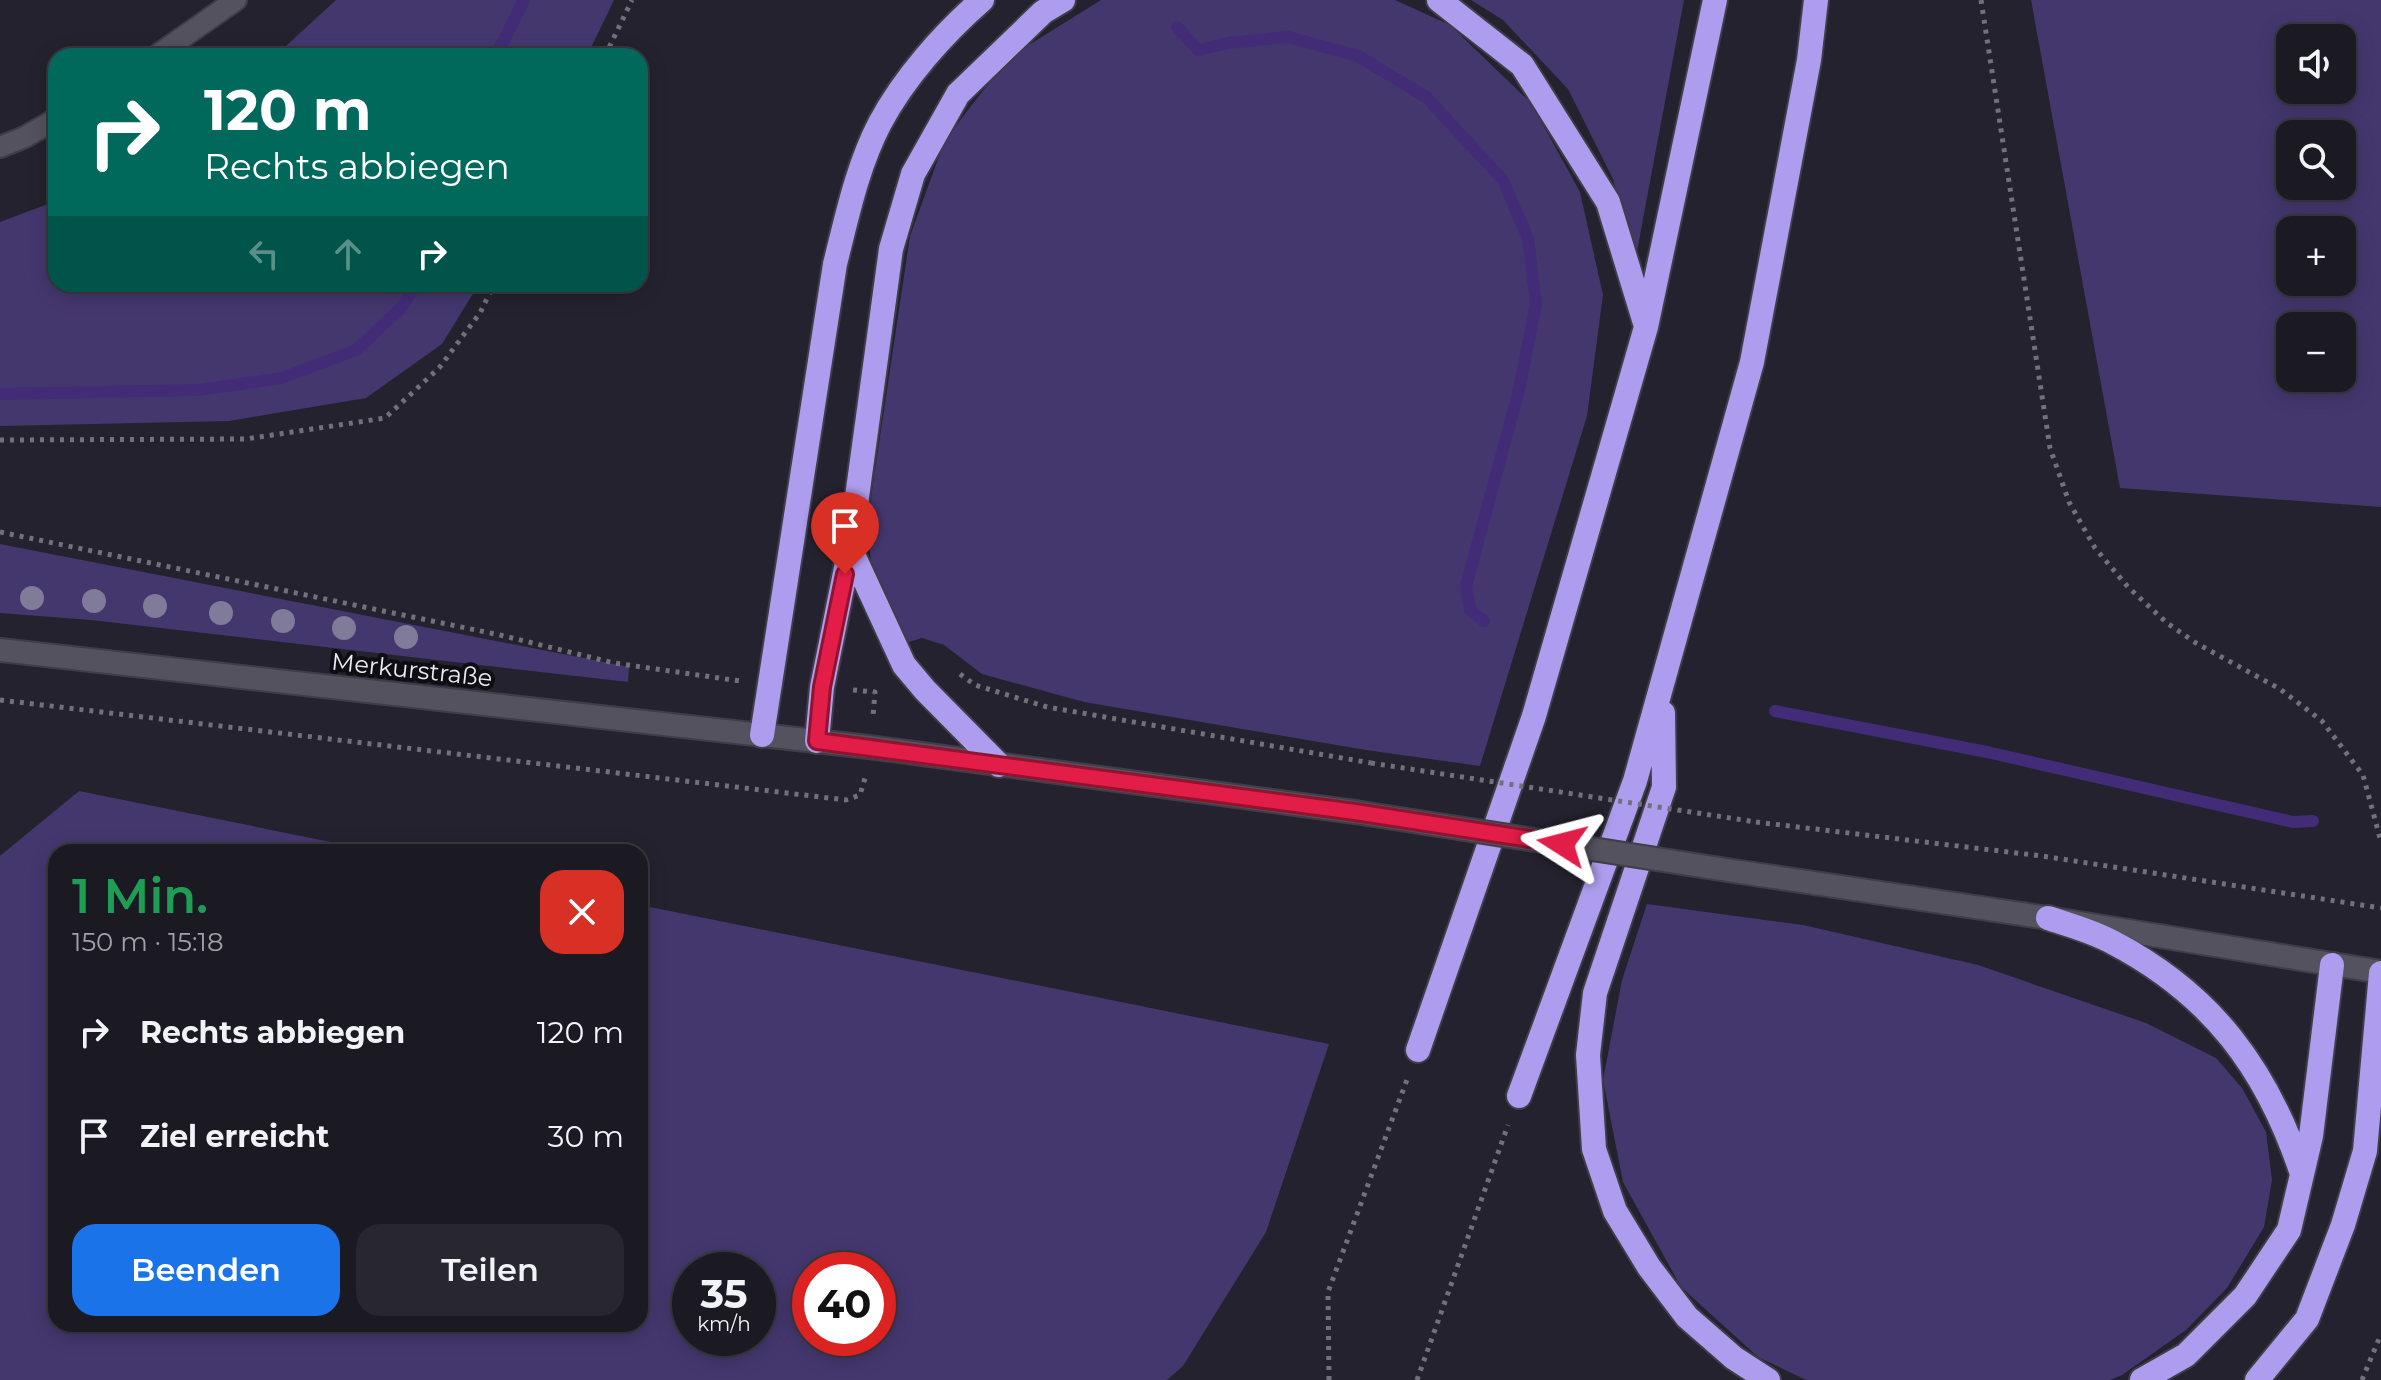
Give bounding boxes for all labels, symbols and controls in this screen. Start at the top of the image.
map controls [2276,24,2356,392]
button: sound [2276,24,2356,104]
text: 120 m [204,76,372,144]
icon: right [72,80,176,184]
button: search [2276,120,2356,200]
text: Rechts abbiegen [204,144,510,188]
button: + [2276,216,2356,296]
icon: left [242,232,286,276]
icon: ahead [326,232,370,276]
icon: right [410,232,454,276]
button: − [2276,312,2356,392]
pin [811,492,879,574]
icon: arrive [823,504,867,548]
street label: Merkurstraße [330,647,494,692]
position arrow [1520,802,1604,886]
text: 1 Min. [72,867,208,925]
button: close [540,870,624,954]
text: 150 m · 15:18 [72,926,223,958]
icon: right [72,1010,116,1054]
text: Rechts abbiegen [140,1014,405,1051]
text: 120 m [537,1014,624,1051]
icon: arrive [72,1114,116,1158]
text: Ziel erreicht [140,1118,329,1155]
text: 30 m [548,1118,624,1155]
button: Beenden [72,1224,340,1316]
button: Teilen [356,1224,624,1316]
speed limit sign: 40 [792,1252,896,1356]
text: 35 [700,1269,748,1318]
text: km/h [697,1312,751,1336]

